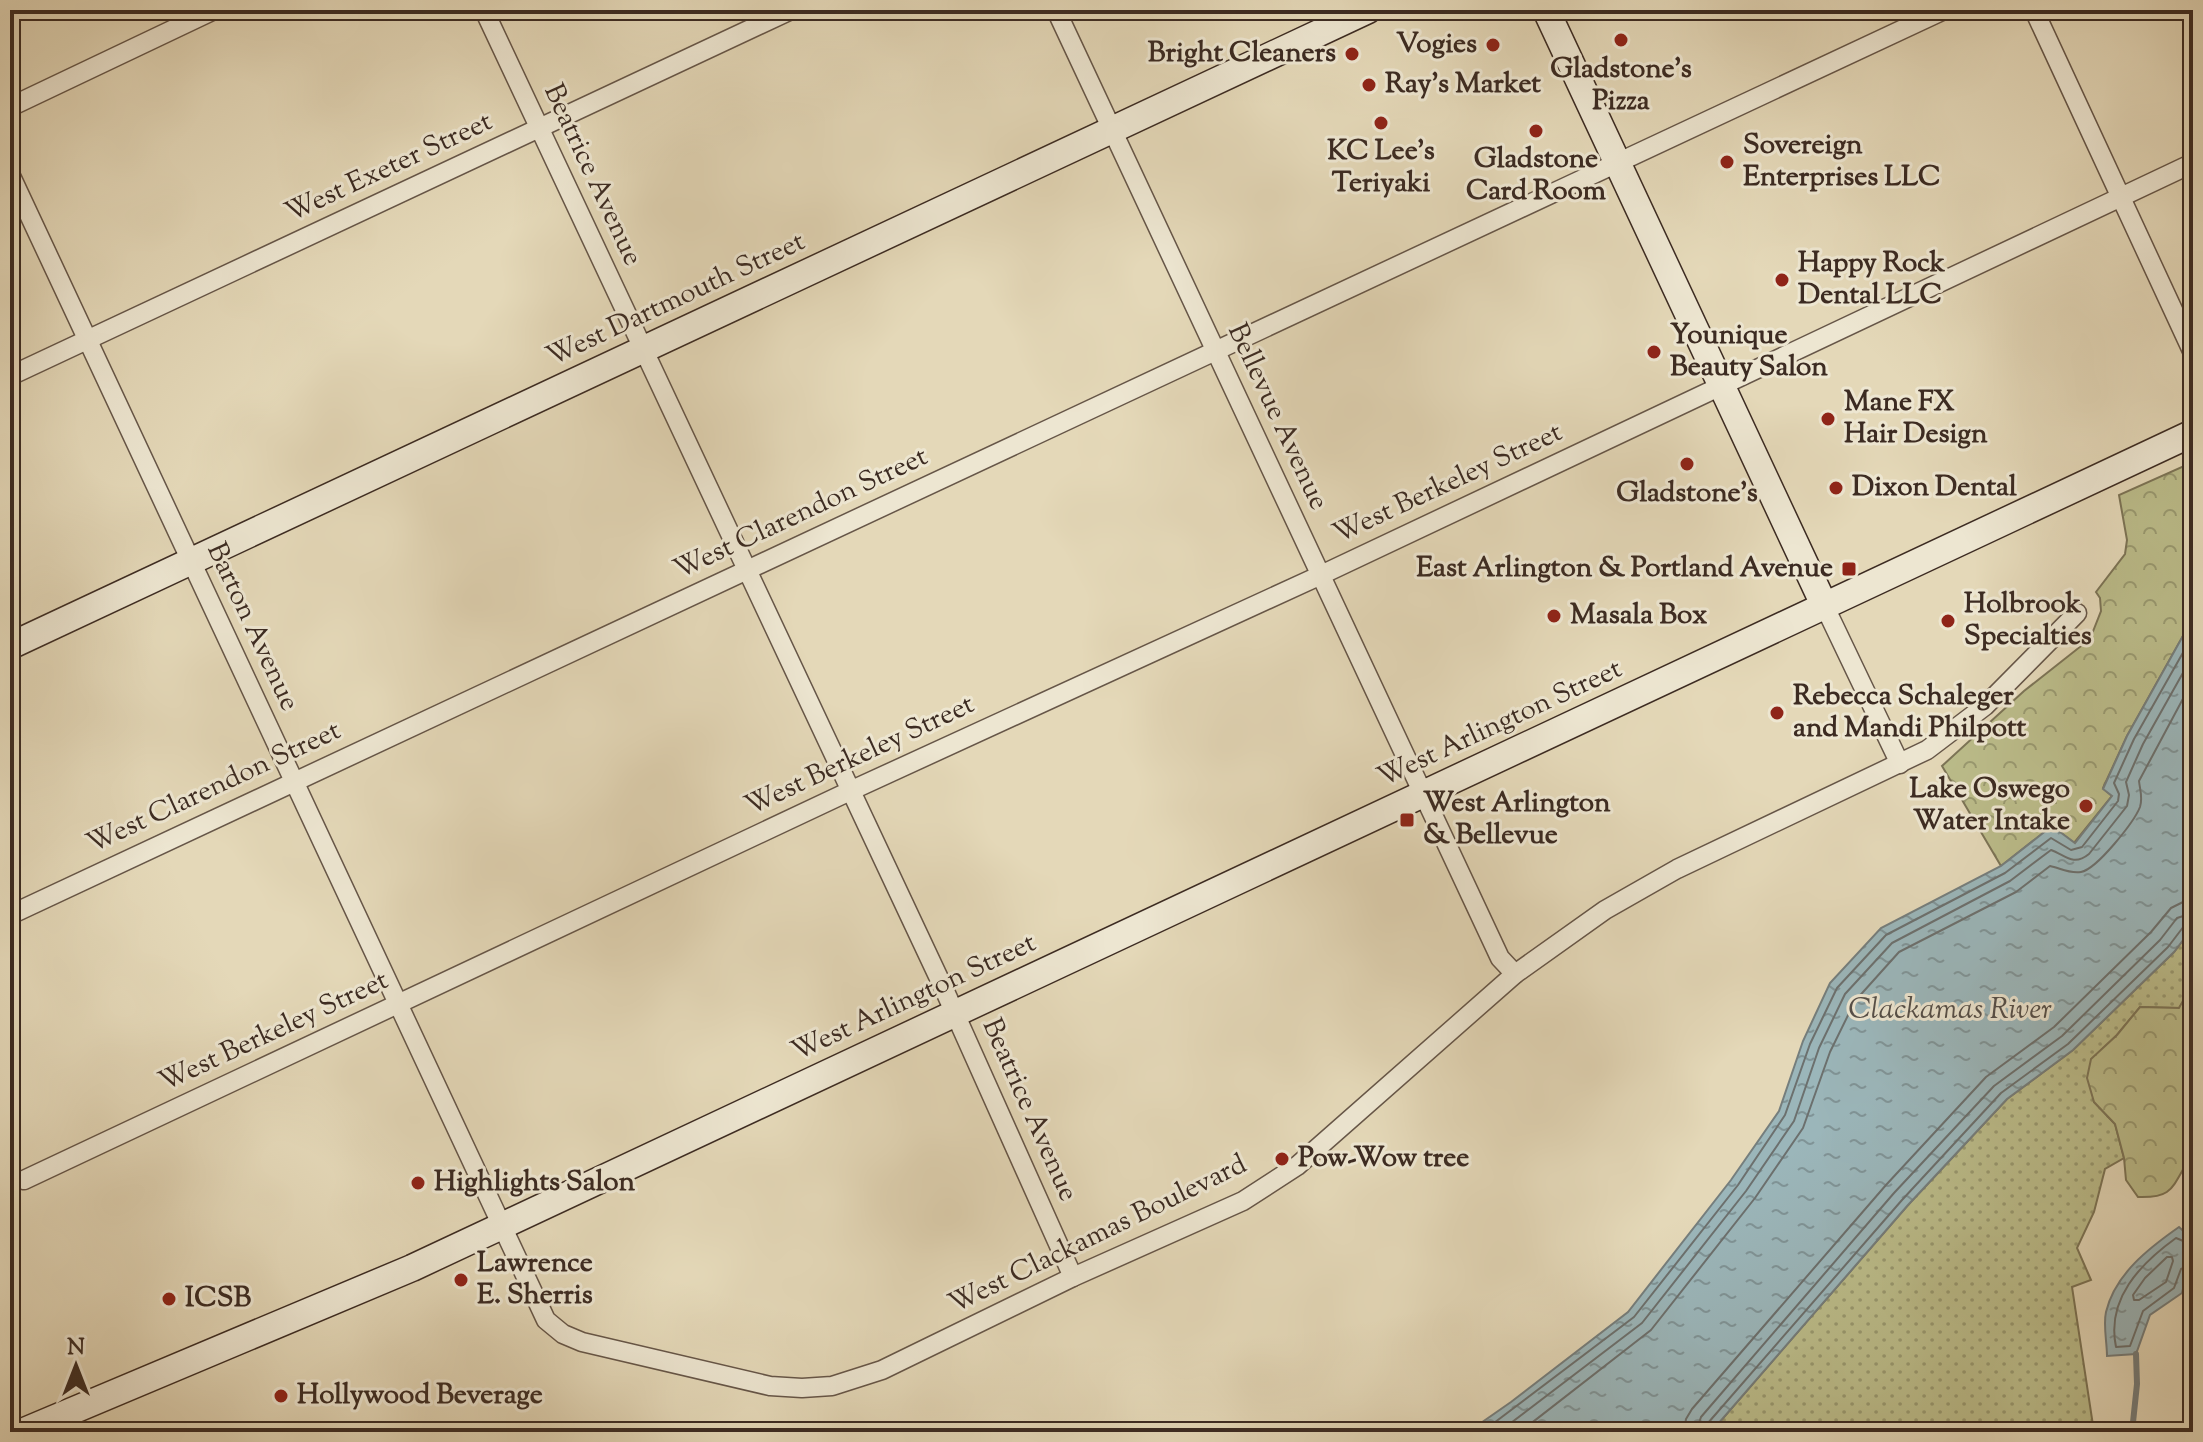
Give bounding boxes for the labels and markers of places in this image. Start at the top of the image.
place label: Vogies [1396,25,1477,65]
marker: Gladstone's Pizza [1612,31,1630,49]
place label: Bright Cleaners [1148,34,1336,74]
marker: Vogies [1484,36,1502,54]
marker: Bright Cleaners [1343,45,1361,63]
place label: Gladstone's Pizza [1550,50,1692,122]
place label: Ray's Market [1385,65,1541,105]
marker: Ray's Market [1360,76,1378,94]
marker: KC Lee's Teriyaki [1372,114,1390,132]
marker: Gladstone Card Room [1527,122,1545,140]
place label: Sovereign Enterprises LLC [1743,126,1941,198]
place label: KC Lee's Teriyaki [1327,132,1435,204]
place label: Gladstone Card Room [1466,140,1607,212]
marker: Sovereign Enterprises LLC [1718,153,1736,171]
place label: Happy Rock Dental LLC [1798,244,1946,316]
marker: Happy Rock Dental LLC [1773,271,1791,289]
place label: Younique Beauty Salon [1670,316,1828,388]
marker: Younique Beauty Salon [1645,343,1663,361]
place label: Mane FX Hair Design [1844,383,1988,455]
marker: Mane FX Hair Design [1819,410,1837,428]
marker: Gladstone's [1678,455,1696,473]
place label: Dixon Dental [1852,468,2017,508]
place label: Gladstone's [1616,474,1758,514]
marker: Dixon Dental [1827,479,1845,497]
place label: East Arlington & Portland Avenue [1416,549,1833,589]
marker: East Arlington & Portland Avenue [1840,560,1858,578]
place label: Holbrook Specialties [1964,585,2092,657]
place label: Masala Box [1570,596,1708,636]
marker: Masala Box [1545,607,1563,625]
marker: Holbrook Specialties [1939,612,1957,630]
place label: Rebecca Schaleger and Mandi Philpott [1793,677,2027,749]
marker: Rebecca Schaleger and Mandi Philpott [1768,704,1786,722]
place label: Lake Oswego Water Intake [1910,770,2070,842]
place label: West Arlington & Bellevue [1423,784,1611,856]
marker: Lake Oswego Water Intake [2077,797,2095,815]
marker: West Arlington & Bellevue [1398,811,1416,829]
place label: Pow-Wow tree [1298,1139,1469,1179]
marker: Pow-Wow tree [1273,1150,1291,1168]
place label: Highlights Salon [434,1163,635,1203]
marker: Highlights Salon [409,1174,427,1192]
place label: Lawrence E. Sherris [477,1244,593,1316]
marker: Lawrence E. Sherris [452,1271,470,1289]
place label: ICSB [185,1279,251,1319]
marker: ICSB [160,1290,178,1308]
place label: Hollywood Beverage [297,1376,543,1416]
marker: Hollywood Beverage [272,1387,290,1405]

